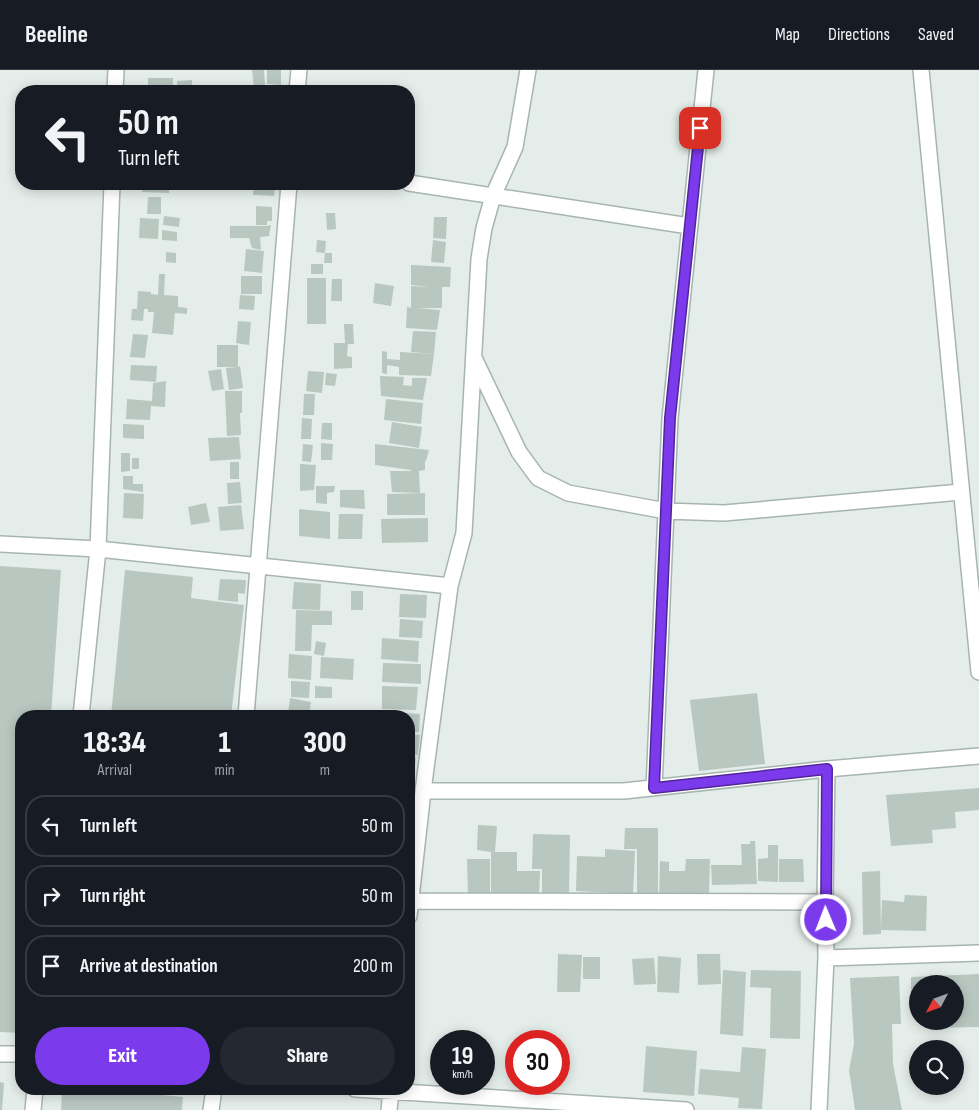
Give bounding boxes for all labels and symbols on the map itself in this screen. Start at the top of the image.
pin [679,107,721,149]
position arrow [799,893,851,945]
north arrow [909,975,964,1030]
speed limit sign: 30 [505,1030,570,1095]

